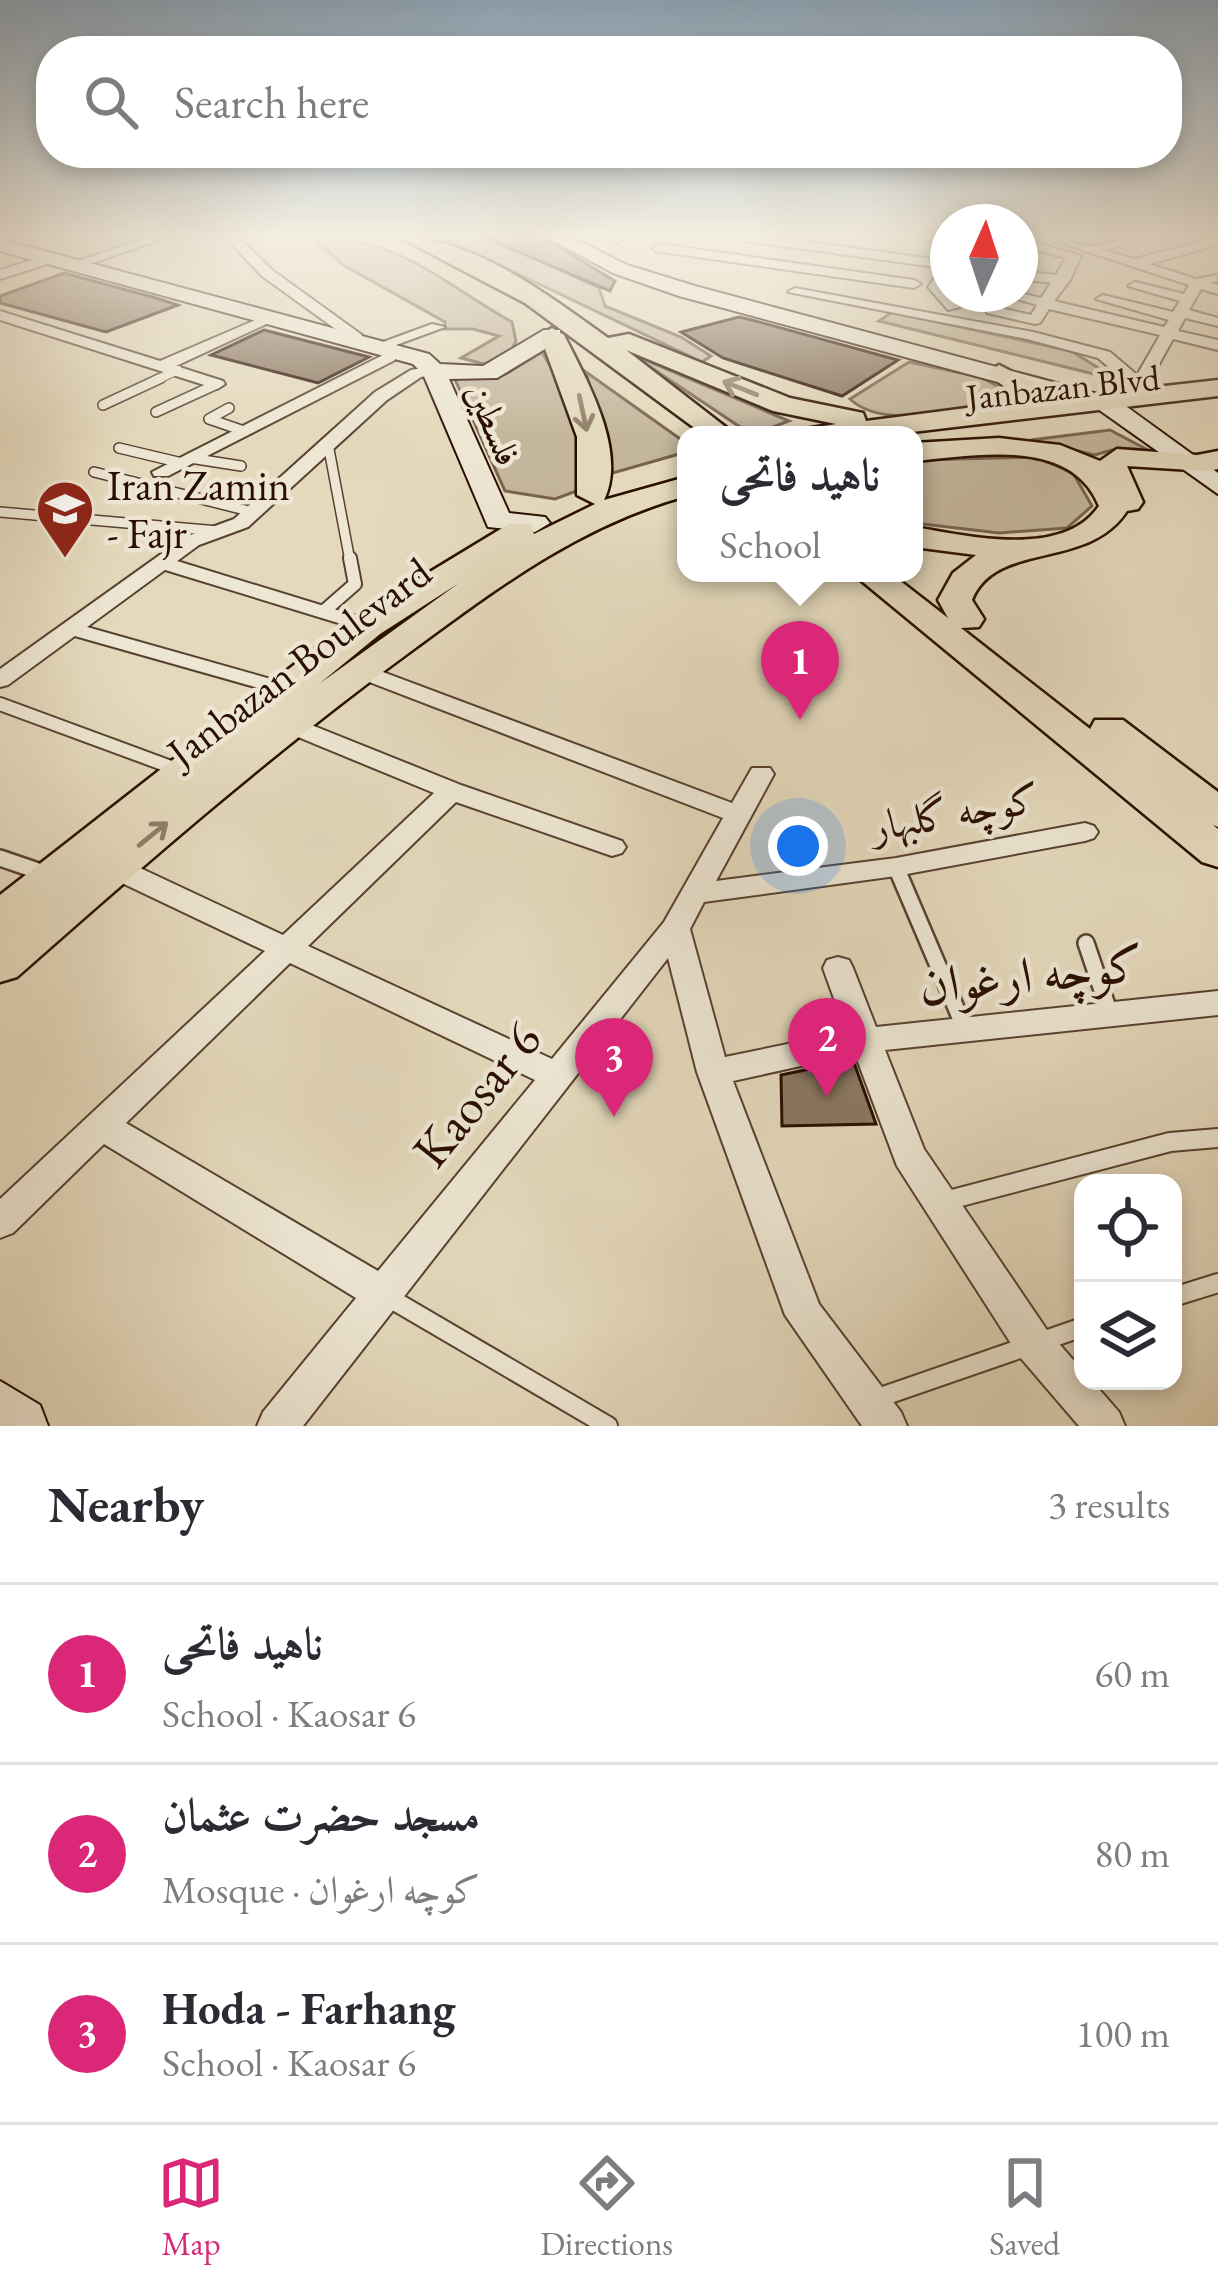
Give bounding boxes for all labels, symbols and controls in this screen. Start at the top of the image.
search box [36,36,1182,168]
icon: search [78,69,144,135]
text: Search here [174,73,369,131]
north arrow [930,204,1038,312]
street label: Janbazan Blvd [961,353,1163,421]
street label: فلسطین [456,376,532,472]
one-way arrow [723,376,760,397]
one-way arrow [572,394,595,432]
popup [677,426,923,582]
text: ناهید فاتحی [720,445,880,503]
place label: Iran Zamin - Fajr [107,458,290,561]
school or university icon: Iran Zamin - Fajr [34,478,96,560]
text: School [720,519,821,570]
street label: Janbazan Boulevard [153,544,443,781]
pin: 1 [761,621,839,720]
street label: کوچه گلبهار [862,770,1044,856]
your location [768,816,828,876]
one-way arrow [136,821,168,847]
street label: کوچه ارغوان [916,929,1147,1022]
pin: 2 [788,998,866,1097]
street label: Kaosar 6 [397,1008,555,1180]
pin: 3 [575,1018,653,1117]
map controls [1074,1174,1182,1390]
button: locate [1074,1174,1182,1282]
button: layers [1074,1282,1182,1390]
text: Nearby [48,1471,204,1537]
text: 3 results [1048,1479,1170,1530]
text: ناهید فاتحی [162,1614,323,1672]
text: 1 [77,1648,97,1699]
text: 60 m [1094,1648,1170,1699]
text: School · Kaosar 6 [162,1688,416,1739]
text: مسجد حضرت عثمان [162,1785,480,1843]
text: 2 [77,1828,97,1879]
text: 80 m [1094,1828,1170,1879]
text: Mosque · کوچه ارغوان [162,1864,480,1915]
text: Hoda - Farhang [162,1979,456,2037]
text: 3 [77,2008,97,2059]
text: 100 m [1076,2008,1170,2059]
text: School · Kaosar 6 [162,2037,416,2088]
tab: Map [158,2150,224,2265]
tab: Directions [540,2150,673,2265]
tab: Saved [989,2150,1060,2265]

